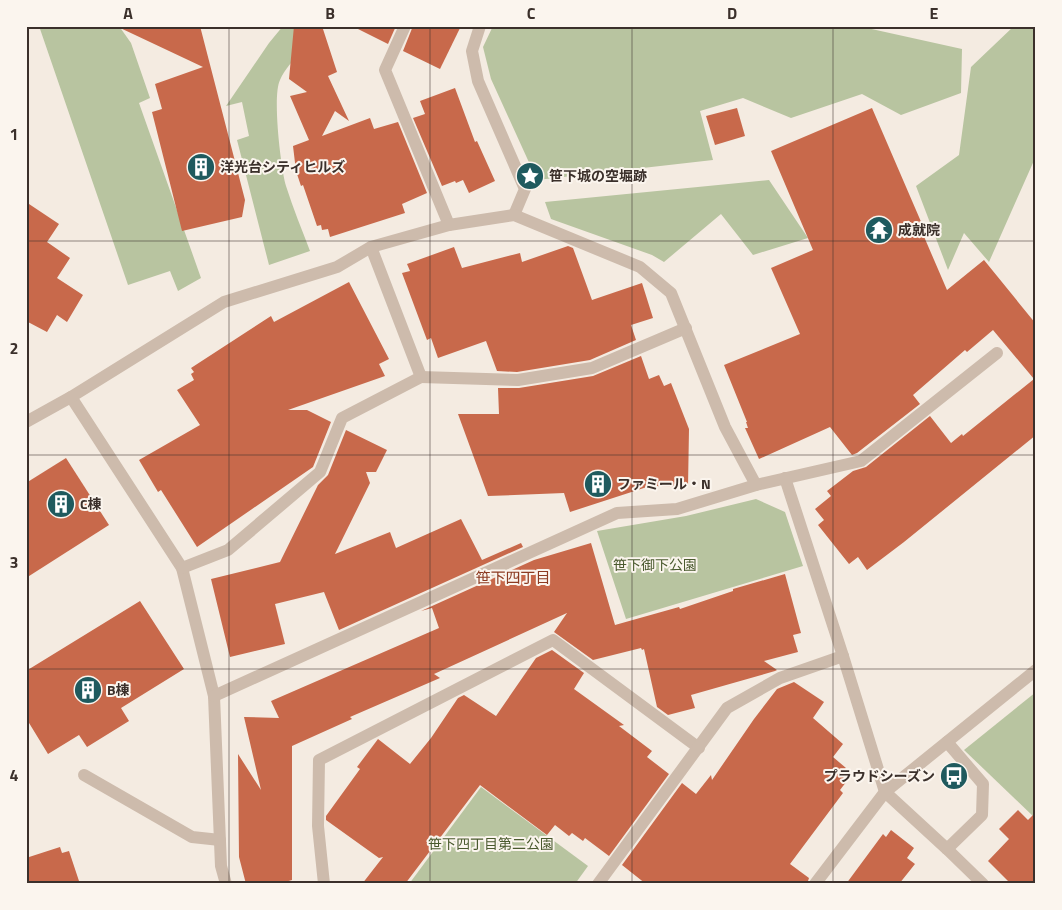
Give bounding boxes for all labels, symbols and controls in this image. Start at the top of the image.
text: A [123,1,133,25]
text: B [325,1,335,25]
text: C [527,1,536,25]
text: D [727,1,737,25]
text: E [930,1,939,25]
text: 1 [10,122,18,146]
building icon: 洋光台シティヒルズ [186,152,216,182]
place label: 洋光台シティヒルズ [220,156,345,177]
place icon: 笹下城の空堀跡 [515,161,545,191]
place label: 笹下城の空堀跡 [549,165,647,186]
temple icon: 成就院 [864,215,894,245]
place label: 成就院 [898,219,940,240]
text: 2 [10,336,18,360]
building icon: ファミール・N [583,469,613,499]
place label: ファミール・N [617,473,711,494]
building icon: C棟 [46,489,76,519]
place label: C棟 [80,493,102,514]
text: 3 [10,550,18,574]
park label: 笹下御下公園 [613,554,697,575]
district label: 笹下四丁目 [475,566,551,589]
building icon: B棟 [73,675,103,705]
place label: B棟 [107,679,130,700]
bus stop icon: プラウドシーズン [939,761,969,791]
text: 4 [10,763,19,787]
place label: プラウドシーズン [824,765,935,786]
park label: 笹下四丁目第二公園 [428,833,554,854]

